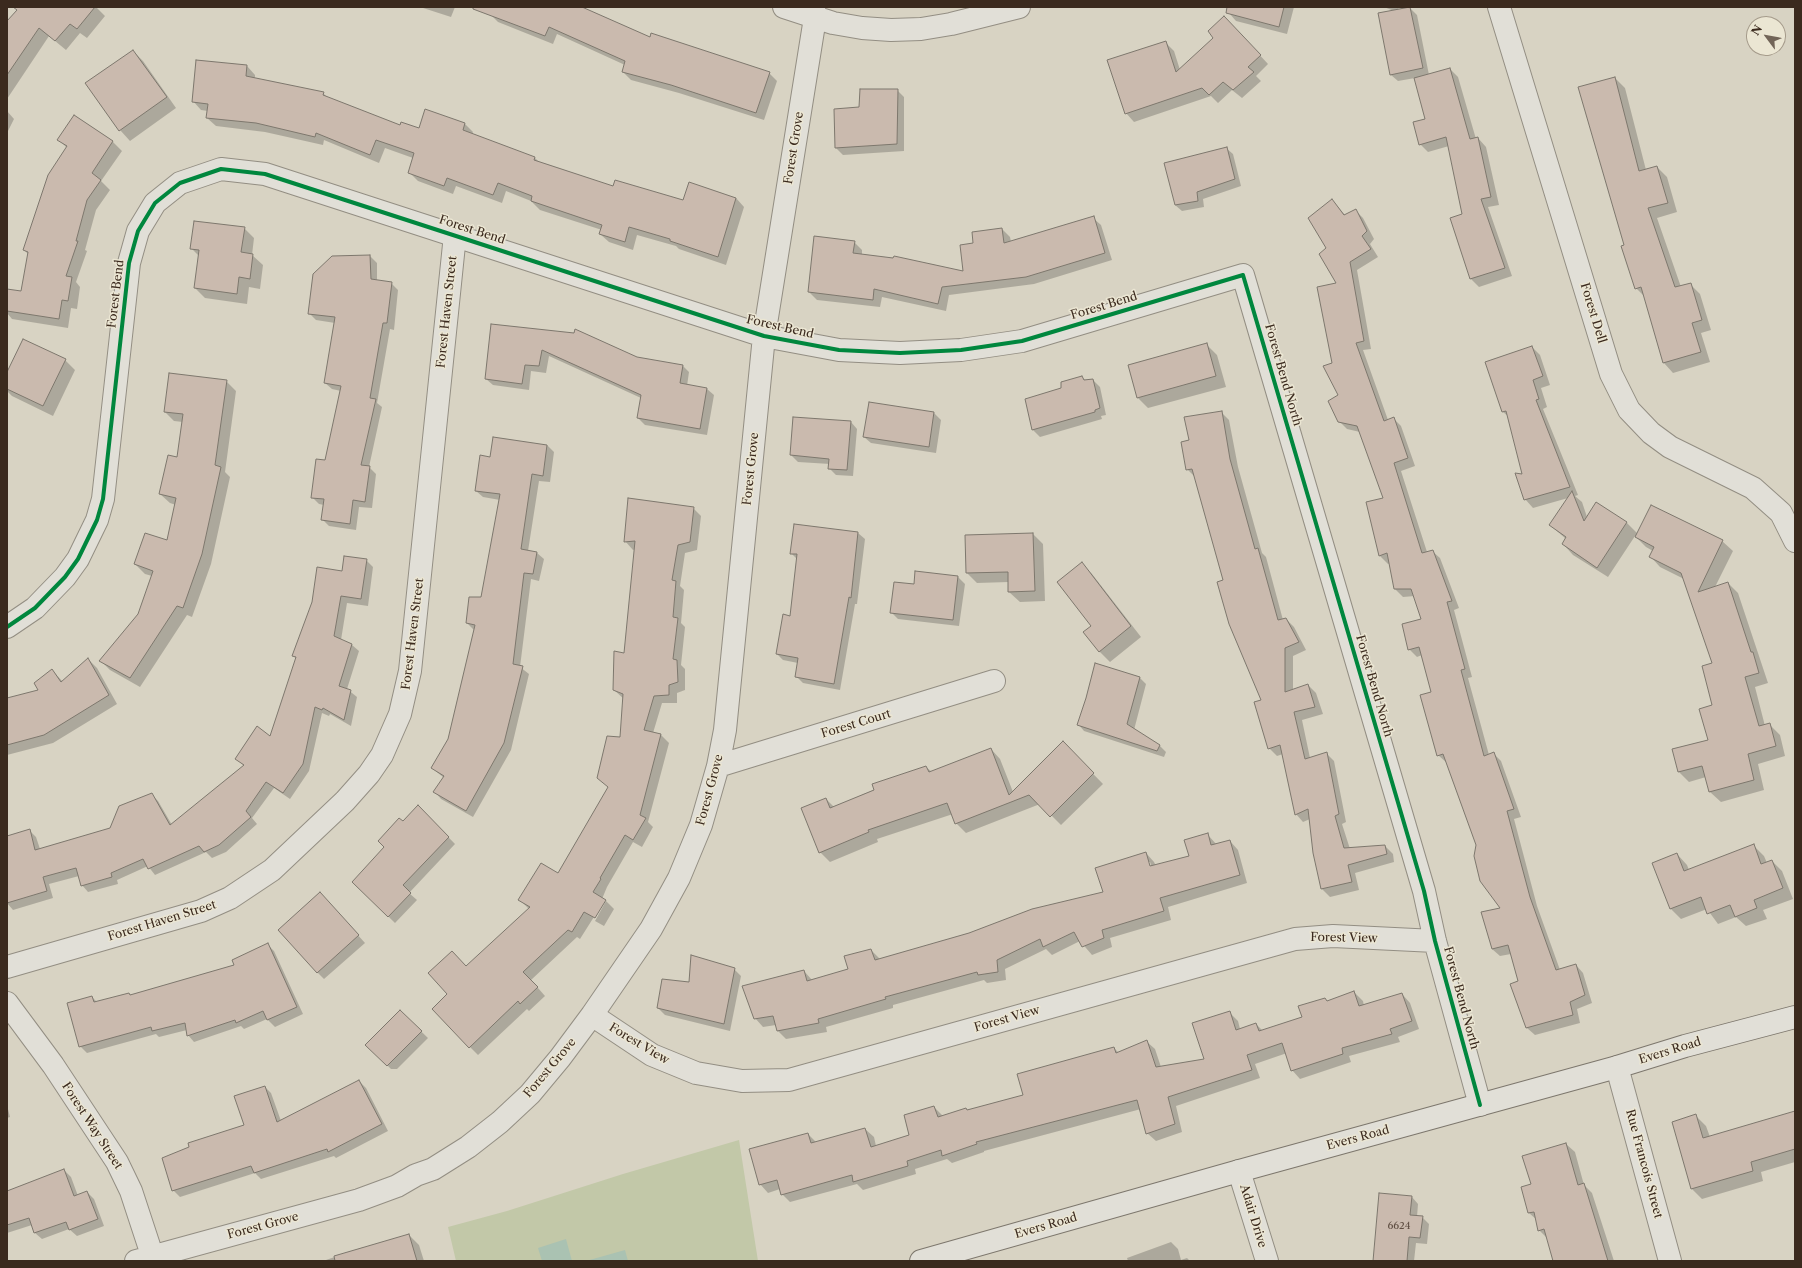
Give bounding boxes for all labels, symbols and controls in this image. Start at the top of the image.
north arrow [1746,16,1786,56]
text: N [1748,22,1765,38]
street label: Forest Grove [781,111,807,185]
street label: Forest Bend [437,213,507,247]
street label: Forest Haven Street [434,255,460,369]
street label: Forest Bend [105,259,127,329]
street label: Forest Dell [1577,281,1609,345]
street label: Forest Bend [1069,289,1139,323]
street label: Forest Bend [745,312,815,342]
street label: Forest Bend North [1262,322,1304,428]
street label: Forest Grove [740,432,762,506]
street label: Forest Haven Street [399,577,427,691]
street label: Forest Bend North [1353,633,1395,739]
street label: Forest Court [819,707,893,741]
street label: Forest Grove [694,753,726,827]
street label: Forest Haven Street [106,898,218,944]
street label: Forest View [1310,930,1378,946]
street label: Forest Bend North [1440,945,1482,1051]
street label: Forest View [973,1003,1041,1035]
street label: Forest View [606,1020,672,1068]
street label: Forest Grove [521,1035,579,1101]
street label: Evers Road [1637,1035,1703,1067]
street label: Forest Way Street [58,1080,126,1172]
street label: Rue Francois Street [1622,1108,1666,1220]
street label: Evers Road [1325,1123,1391,1153]
street label: Adair Drive [1237,1183,1269,1249]
street label: Forest Grove [226,1210,300,1242]
street label: Evers Road [1013,1210,1079,1242]
house number: 6624 [1387,1220,1411,1232]

